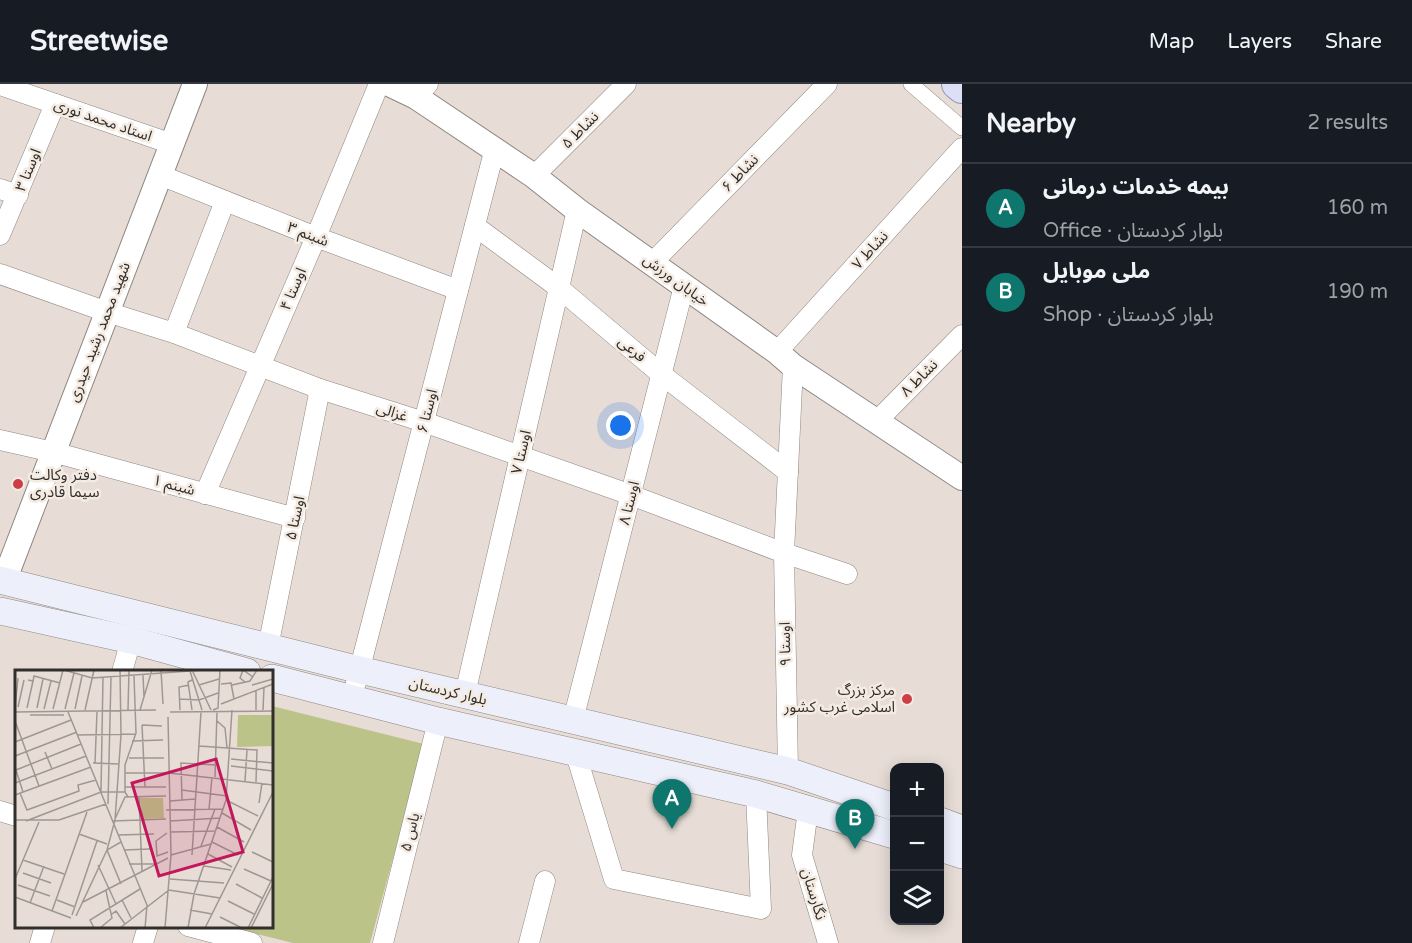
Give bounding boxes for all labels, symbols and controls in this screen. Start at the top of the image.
text: Streetwise [30,24,168,58]
text: Map [1149,29,1194,54]
text: Layers [1227,29,1292,54]
text: Share [1325,29,1382,54]
street label: استاد محمد نوری [52,95,154,145]
street label: نشاط ۵ [558,108,602,152]
text: Nearby [986,108,1076,139]
text: 2 results [1308,111,1388,135]
street label: اوستا ۳ [11,146,45,194]
street label: نشاط ۶ [718,150,762,196]
text: بیمه خدمات درمانی [1043,174,1229,200]
text: A [998,196,1013,220]
text: 160 m [1327,196,1388,220]
street label: شبنم ۳ [284,218,332,252]
text: Office · بلوار کردستان [1043,219,1223,243]
street label: نشاط ۷ [848,227,892,273]
street label: خیابان ورزش [640,250,712,310]
text: ملی موبایل [1043,258,1150,284]
street label: شهید محمد رشید حیدری [64,259,134,405]
street label: اوستا ۴ [276,265,310,313]
text: B [999,280,1012,304]
text: 190 m [1327,280,1388,304]
text: Shop · بلوار کردستان [1043,303,1214,327]
street label: فرعی [614,332,650,366]
street label: نشاط ۸ [897,356,941,400]
street label: اوستا ۶ [413,387,441,435]
street label: غزالی [374,399,410,426]
your location [606,411,635,440]
street label: اوستا ۷ [507,428,535,476]
place label: دفتر وکالت سیما قادری [30,466,100,501]
street label: شبنم ۱ [150,471,197,501]
marker: دفتر وکالت سیما قادری [11,477,25,491]
street label: اوستا ۸ [615,479,643,527]
street label: اوستا ۵ [282,494,308,542]
street label: اوستا ۹ [776,622,794,666]
inset map [15,670,273,928]
street label: بلوار کردستان [407,673,489,709]
place label: مرکز بزرگ اسلامی غرب کشور [783,681,895,716]
marker: مرکز بزرگ اسلامی غرب کشور [900,692,914,706]
map controls [890,763,944,925]
button: + [890,763,944,817]
pin: A [652,780,692,829]
pin: B [836,800,874,849]
street label: یاس ۵ [396,811,424,853]
button: − [890,817,944,871]
street label: نگارستان [798,866,830,922]
button: layers [890,871,944,925]

